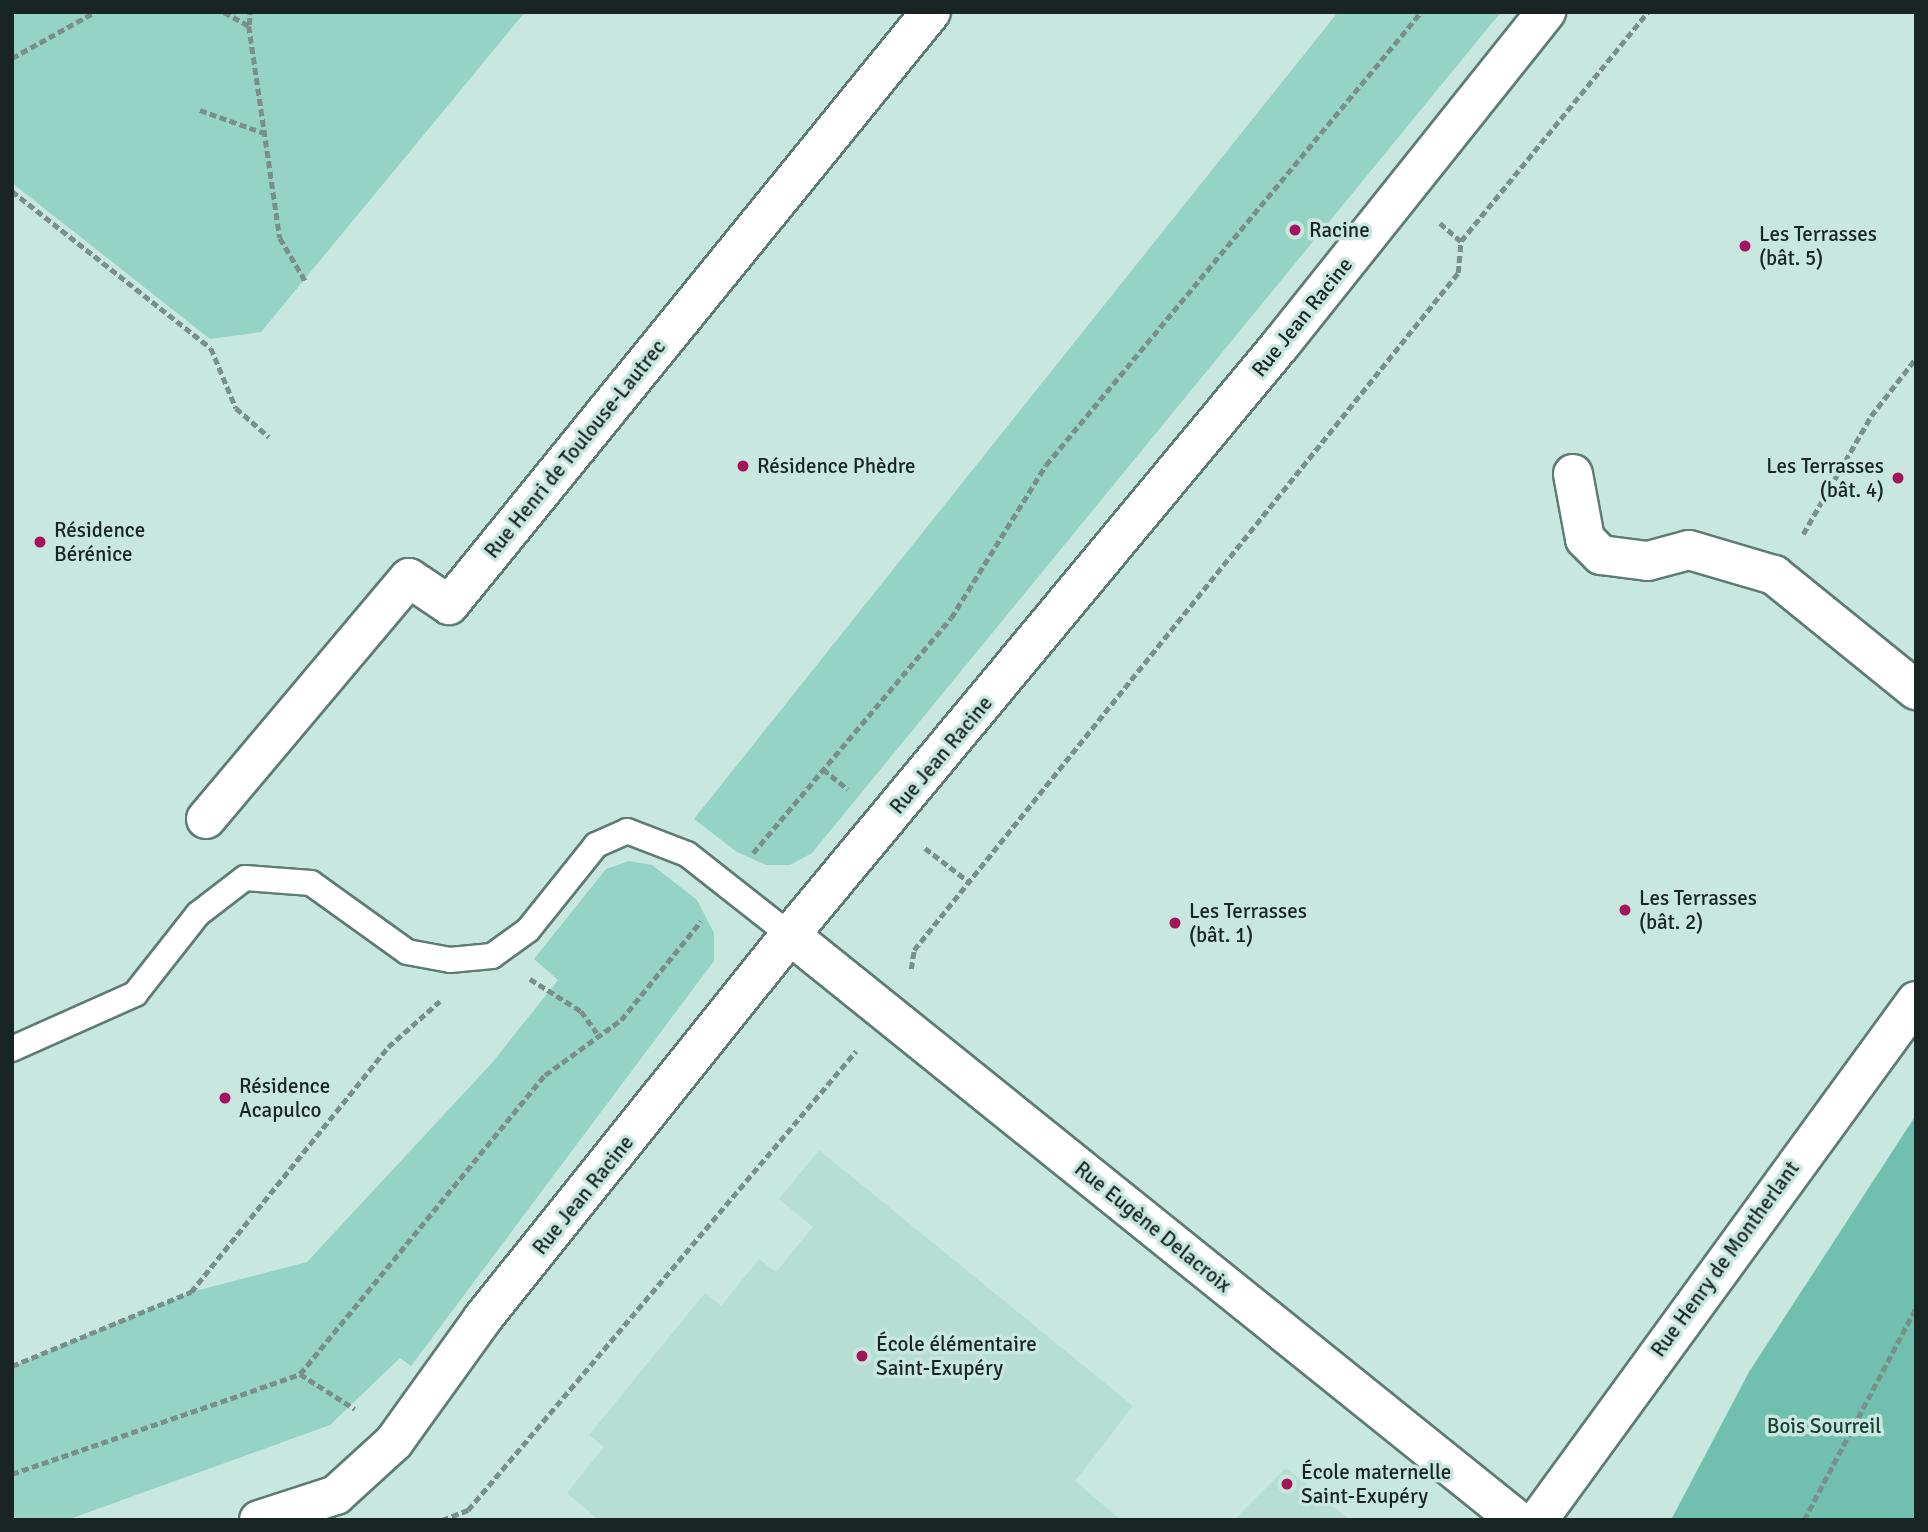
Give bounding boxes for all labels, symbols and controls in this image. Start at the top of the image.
place label: Racine [1309,217,1370,243]
place label: Les Terrasses (bât. 5) [1759,221,1877,271]
marker: Racine [1287,222,1303,238]
marker: Les Terrasses (bât. 5) [1737,238,1753,254]
street label: Rue Jean Racine [1246,252,1358,382]
street label: Rue Henri de Toulouse-Lautrec [479,335,671,563]
place label: Résidence Phèdre [757,453,916,479]
place label: Les Terrasses (bât. 4) [1766,453,1884,503]
marker: Résidence Phèdre [735,458,751,474]
marker: Les Terrasses (bât. 4) [1890,470,1906,486]
place label: Résidence Bérénice [54,517,145,567]
marker: Résidence Bérénice [32,534,48,550]
street label: Rue Jean Racine [884,691,998,819]
place label: Les Terrasses (bât. 2) [1639,885,1757,935]
place label: Les Terrasses (bât. 1) [1189,898,1307,948]
marker: Les Terrasses (bât. 2) [1617,902,1633,918]
marker: Les Terrasses (bât. 1) [1167,915,1183,931]
place label: Résidence Acapulco [239,1073,330,1123]
marker: Résidence Acapulco [217,1090,233,1106]
street label: Rue Jean Racine [527,1130,639,1260]
street label: Rue Eugène Delacroix [1070,1156,1236,1298]
street label: Rue Henry de Montherlant [1646,1156,1804,1362]
place label: École élémentaire Saint-Exupéry [876,1331,1037,1381]
marker: École élémentaire Saint-Exupéry [854,1348,870,1364]
park label: Bois Sourreil [1767,1413,1881,1439]
place label: École maternelle Saint-Exupéry [1301,1459,1451,1509]
marker: École maternelle Saint-Exupéry [1279,1476,1295,1492]

